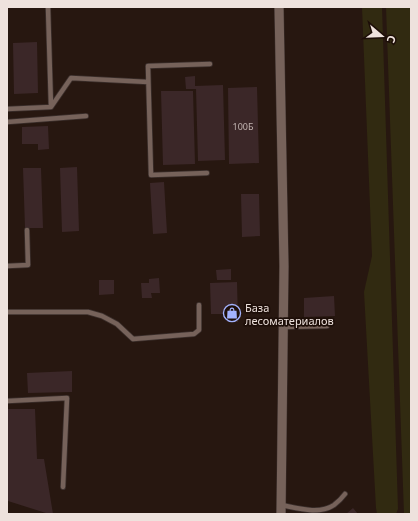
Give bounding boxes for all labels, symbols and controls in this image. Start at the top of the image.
north arrow [362,16,402,56]
text: С [384,34,400,45]
house number: 100Б [233,120,254,133]
place label: База лесоматериалов [245,300,334,328]
shop icon: База лесоматериалов [222,303,242,323]

